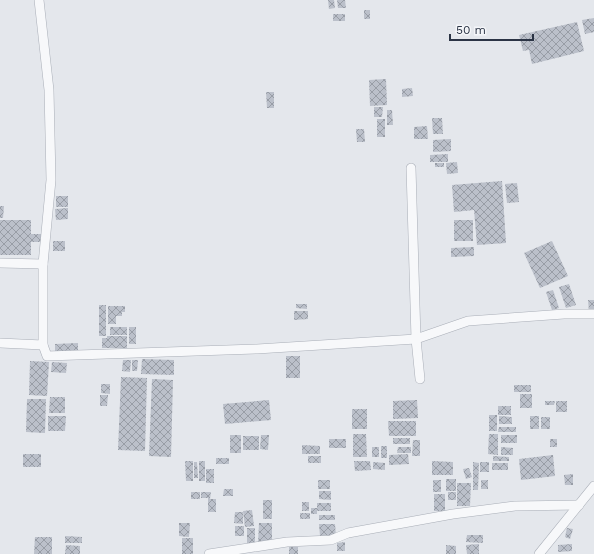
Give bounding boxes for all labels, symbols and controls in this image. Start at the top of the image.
scale bar [450,16,533,42]
text: 50 m [456,23,486,37]

